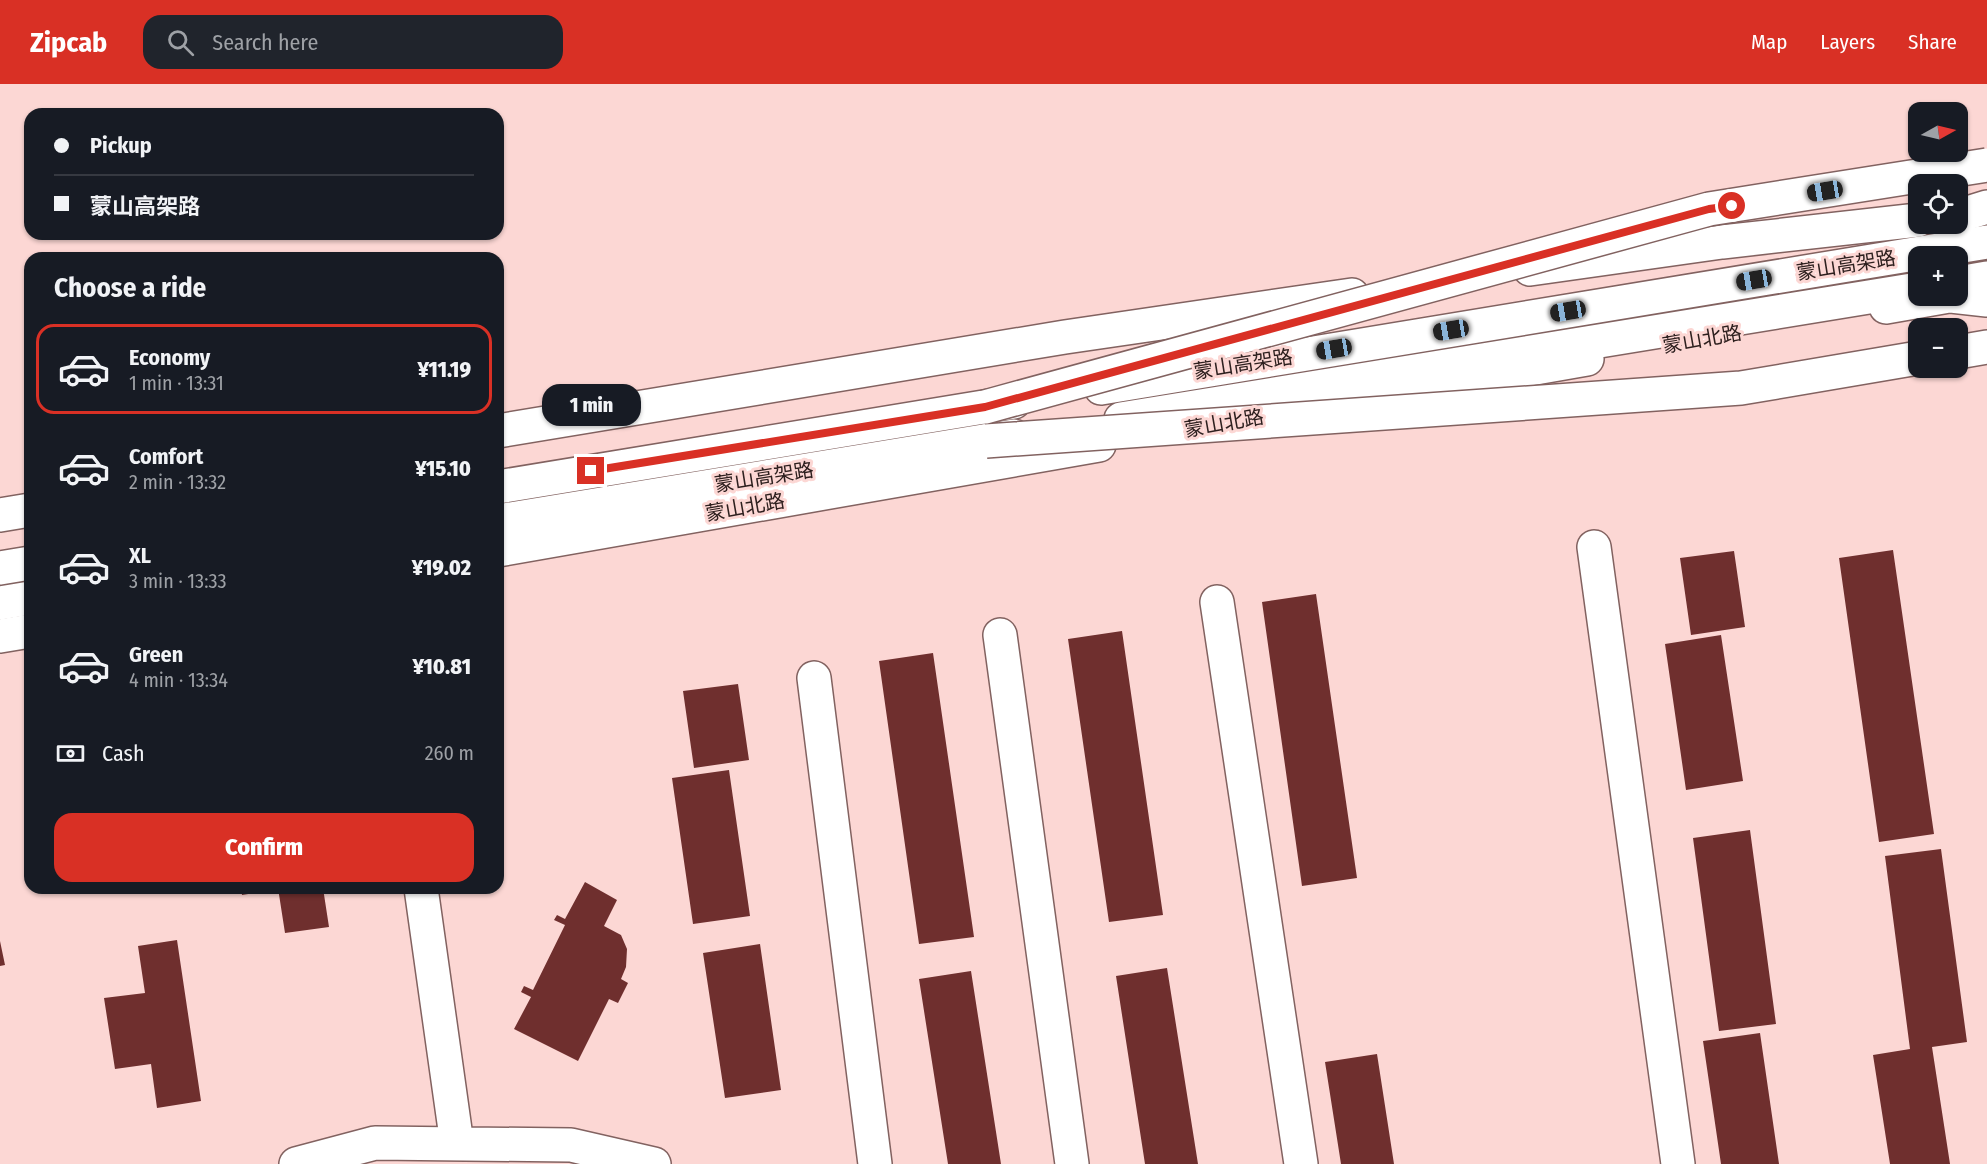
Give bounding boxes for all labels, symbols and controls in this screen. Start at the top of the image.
search box [143,15,563,69]
text: Zipcab [30,26,107,59]
icon: search [164,26,197,59]
text: Search here [212,29,318,56]
text: Map [1751,29,1787,55]
text: Layers [1820,29,1875,55]
text: Share [1908,29,1957,55]
north arrow [1908,102,1968,162]
map controls [1908,102,1968,378]
text: Pickup [90,132,152,159]
button: locate [1908,174,1968,234]
car [1806,179,1844,203]
route start [1718,192,1745,219]
text: 蒙山高架路 [90,193,200,220]
street label: 蒙山高架路 [1795,245,1897,285]
button: + [1908,246,1968,306]
car [1735,268,1773,292]
text: Choose a ride [54,272,206,304]
car [1549,299,1587,323]
car [1432,318,1470,342]
button: − [1908,318,1968,378]
street label: 蒙山北路 [1661,320,1743,358]
car [1315,337,1353,361]
icon: car [57,342,111,396]
text: Economy [129,344,210,371]
street label: 蒙山高架路 [1192,344,1294,384]
text: ¥11.19 [417,356,471,383]
text: 1 min · 13:31 [129,371,224,395]
callout: 1 min [542,384,640,426]
text: 1 min [570,393,613,417]
street label: 蒙山北路 [1183,404,1265,442]
icon: car [57,441,111,495]
text: Comfort [129,443,203,470]
text: ¥15.10 [415,455,471,482]
route end [577,457,604,484]
street label: 蒙山高架路 [713,457,815,497]
text: 2 min · 13:32 [129,470,226,494]
street label: 蒙山北路 [704,488,786,526]
icon: car [57,540,111,594]
text: XL [129,542,151,569]
text: ¥19.02 [412,554,471,581]
text: 3 min · 13:33 [129,569,227,593]
icon: car [57,639,111,693]
text: Green [129,641,183,668]
text: ¥10.81 [412,653,471,680]
text: 4 min · 13:34 [129,668,228,692]
icon: cash [54,737,87,770]
text: Cash [102,740,145,767]
text: 260 m [425,741,474,765]
button: Confirm [54,813,474,882]

